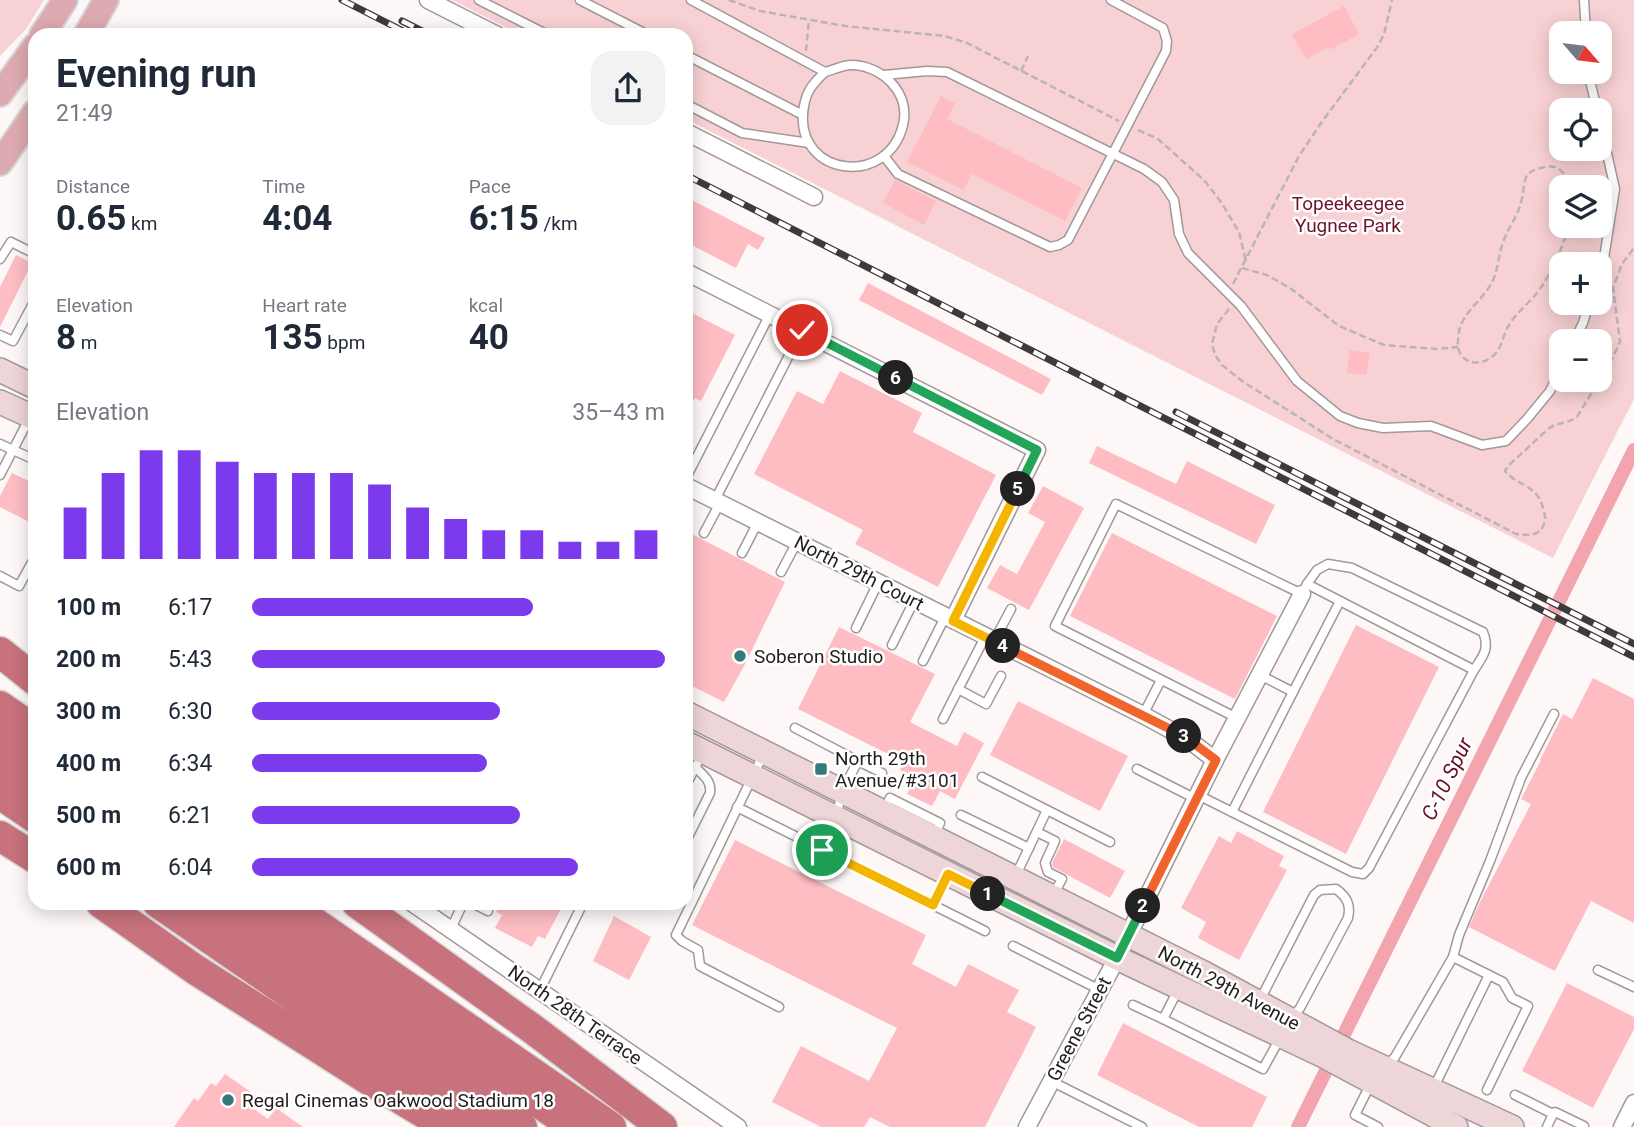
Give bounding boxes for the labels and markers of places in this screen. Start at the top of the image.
pin [772,300,832,360]
pin: 6 [878,360,914,396]
pin: 5 [1000,472,1036,506]
pin: 4 [986,628,1020,664]
place label: Soberon Studio [754,645,883,668]
marker: Soberon Studio [732,648,748,664]
pin: 3 [1166,718,1202,754]
place label: North 29th Avenue/#3101 [835,747,959,792]
marker: North 29th Avenue/#3101 [813,761,829,777]
pin [792,820,852,880]
pin: 1 [970,876,1006,912]
pin: 2 [1126,888,1160,923]
place label: Regal Cinemas Oakwood Stadium 18 [242,1089,554,1112]
marker: Regal Cinemas Oakwood Stadium 18 [220,1092,236,1108]

